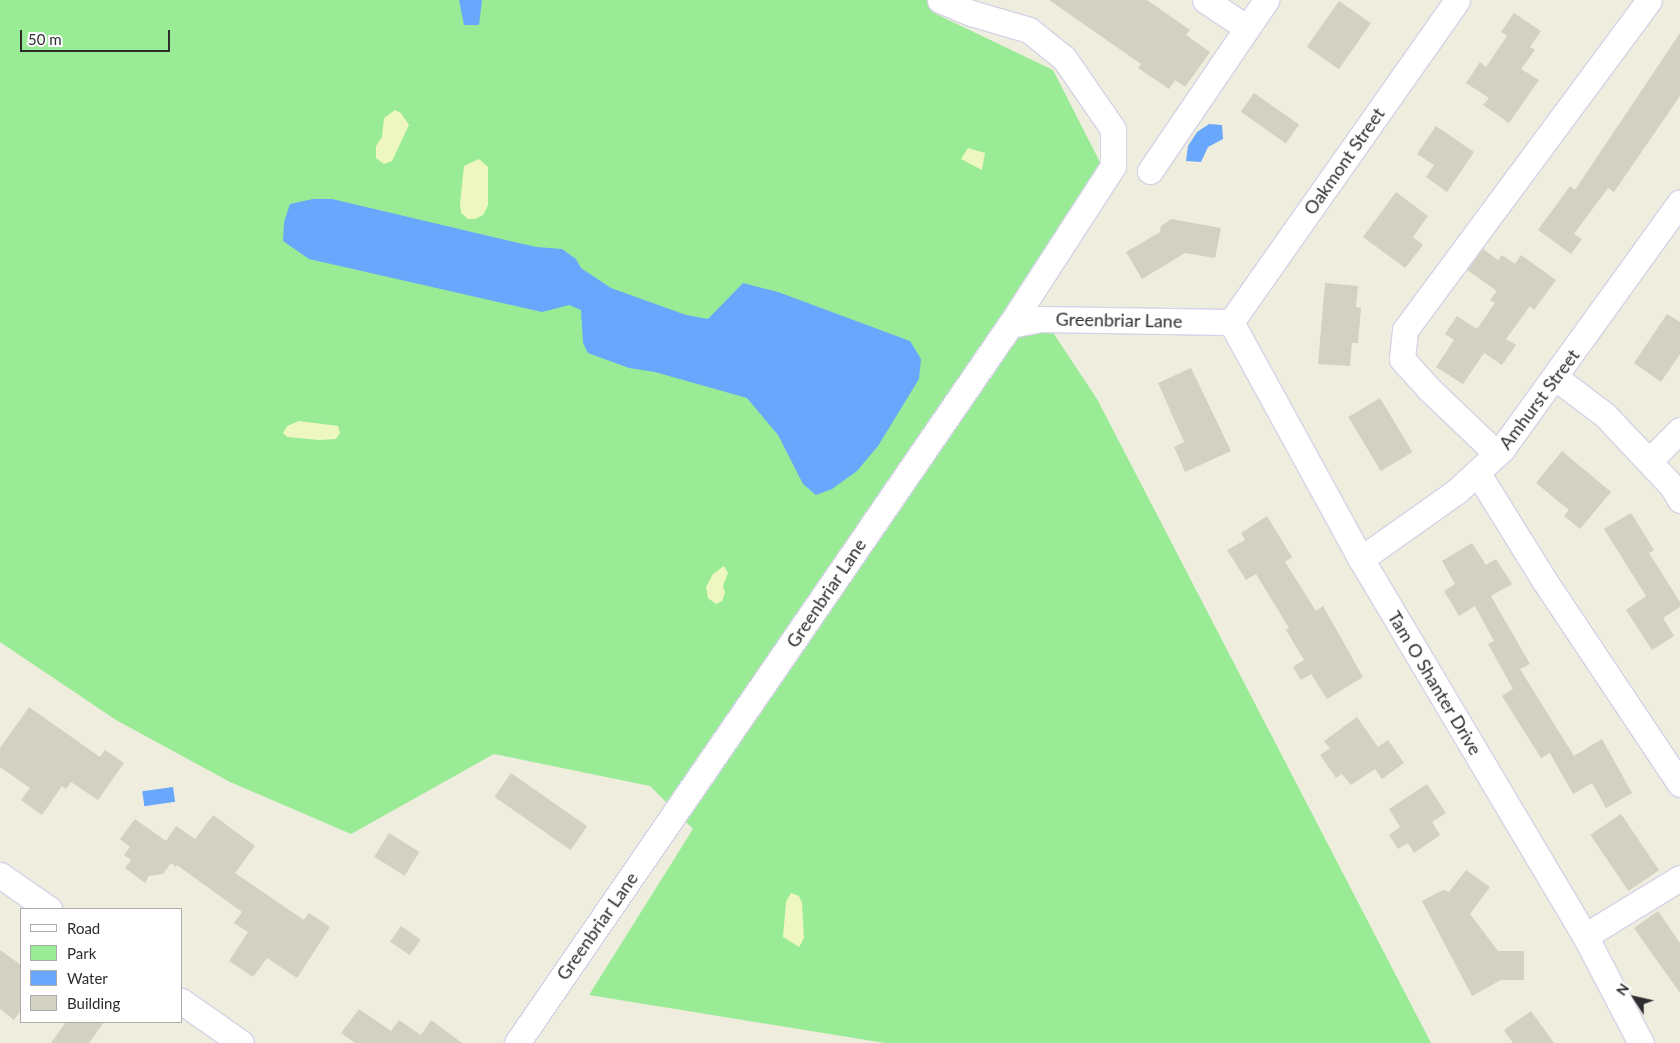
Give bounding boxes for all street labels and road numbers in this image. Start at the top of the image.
street label: Oakmont Street [1299,103,1389,219]
street label: Greenbriar Lane [1055,308,1183,332]
street label: Amhurst Street [1494,345,1584,453]
street label: Greenbriar Lane [782,534,870,652]
street label: Tam O Shanter Drive [1383,607,1487,759]
street label: Greenbriar Lane [552,868,642,984]

